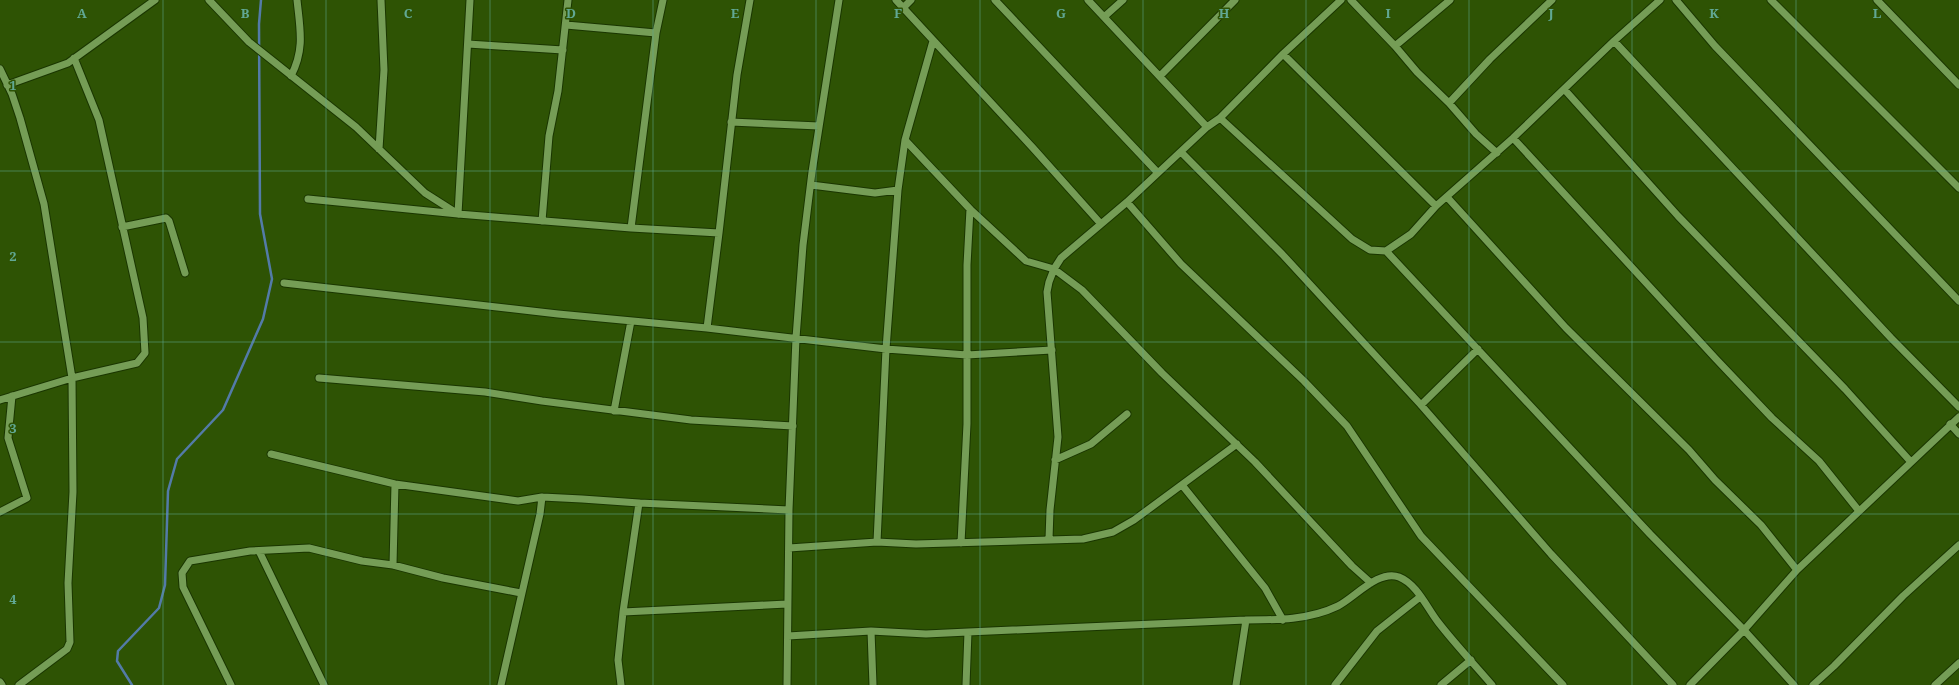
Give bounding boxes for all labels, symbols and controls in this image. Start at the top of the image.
text: A [77,4,87,22]
text: B [241,4,250,22]
text: C [404,4,413,22]
text: D [566,4,576,22]
text: E [731,4,740,22]
text: F [894,4,902,22]
text: G [1056,4,1066,22]
text: H [1219,4,1230,22]
text: I [1385,4,1391,22]
text: J [1547,4,1554,22]
text: K [1709,4,1719,22]
text: L [1873,4,1882,22]
text: 1 [9,76,17,94]
text: 2 [9,247,17,265]
text: 3 [9,419,17,437]
text: 4 [9,590,17,608]

